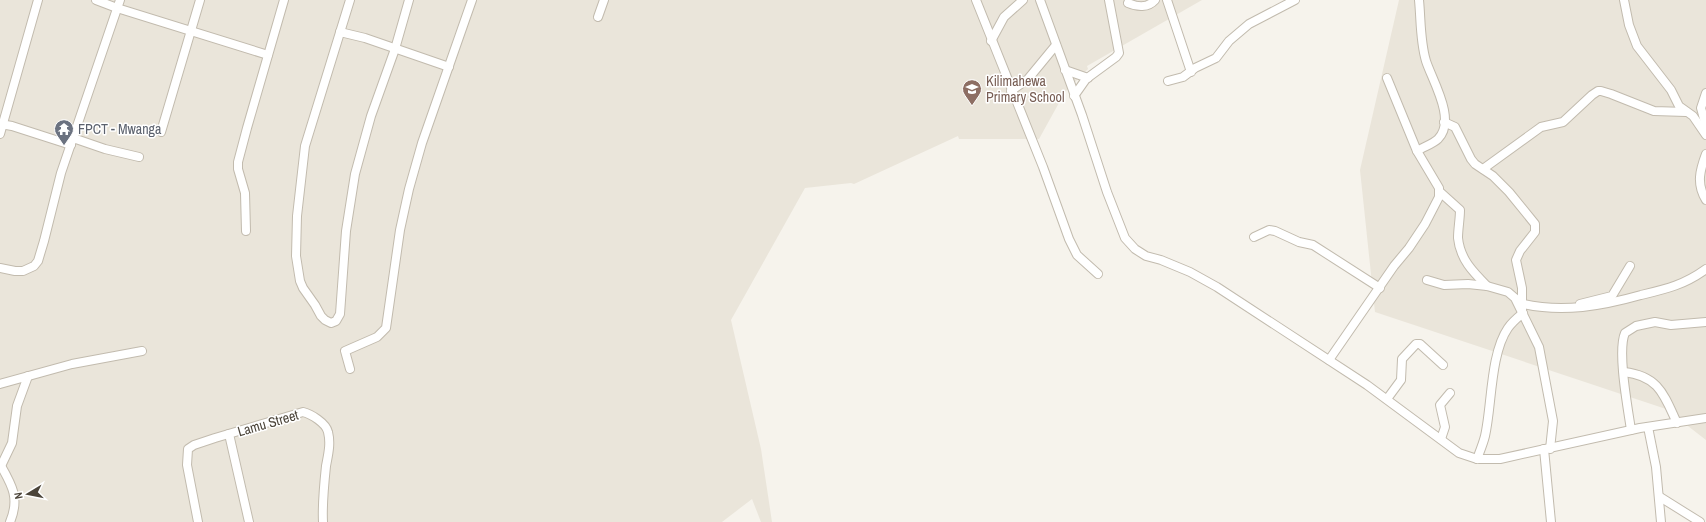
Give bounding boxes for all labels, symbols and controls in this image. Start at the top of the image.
place label: Kilimahewa Primary School [986,72,1064,106]
school or university icon: Kilimahewa Primary School [961,78,983,106]
temple icon: FPCT - Mwanga [53,118,75,146]
place label: FPCT - Mwanga [78,120,162,138]
street label: Lamu Street [235,406,301,440]
north arrow [8,474,48,514]
text: N [11,491,26,500]

